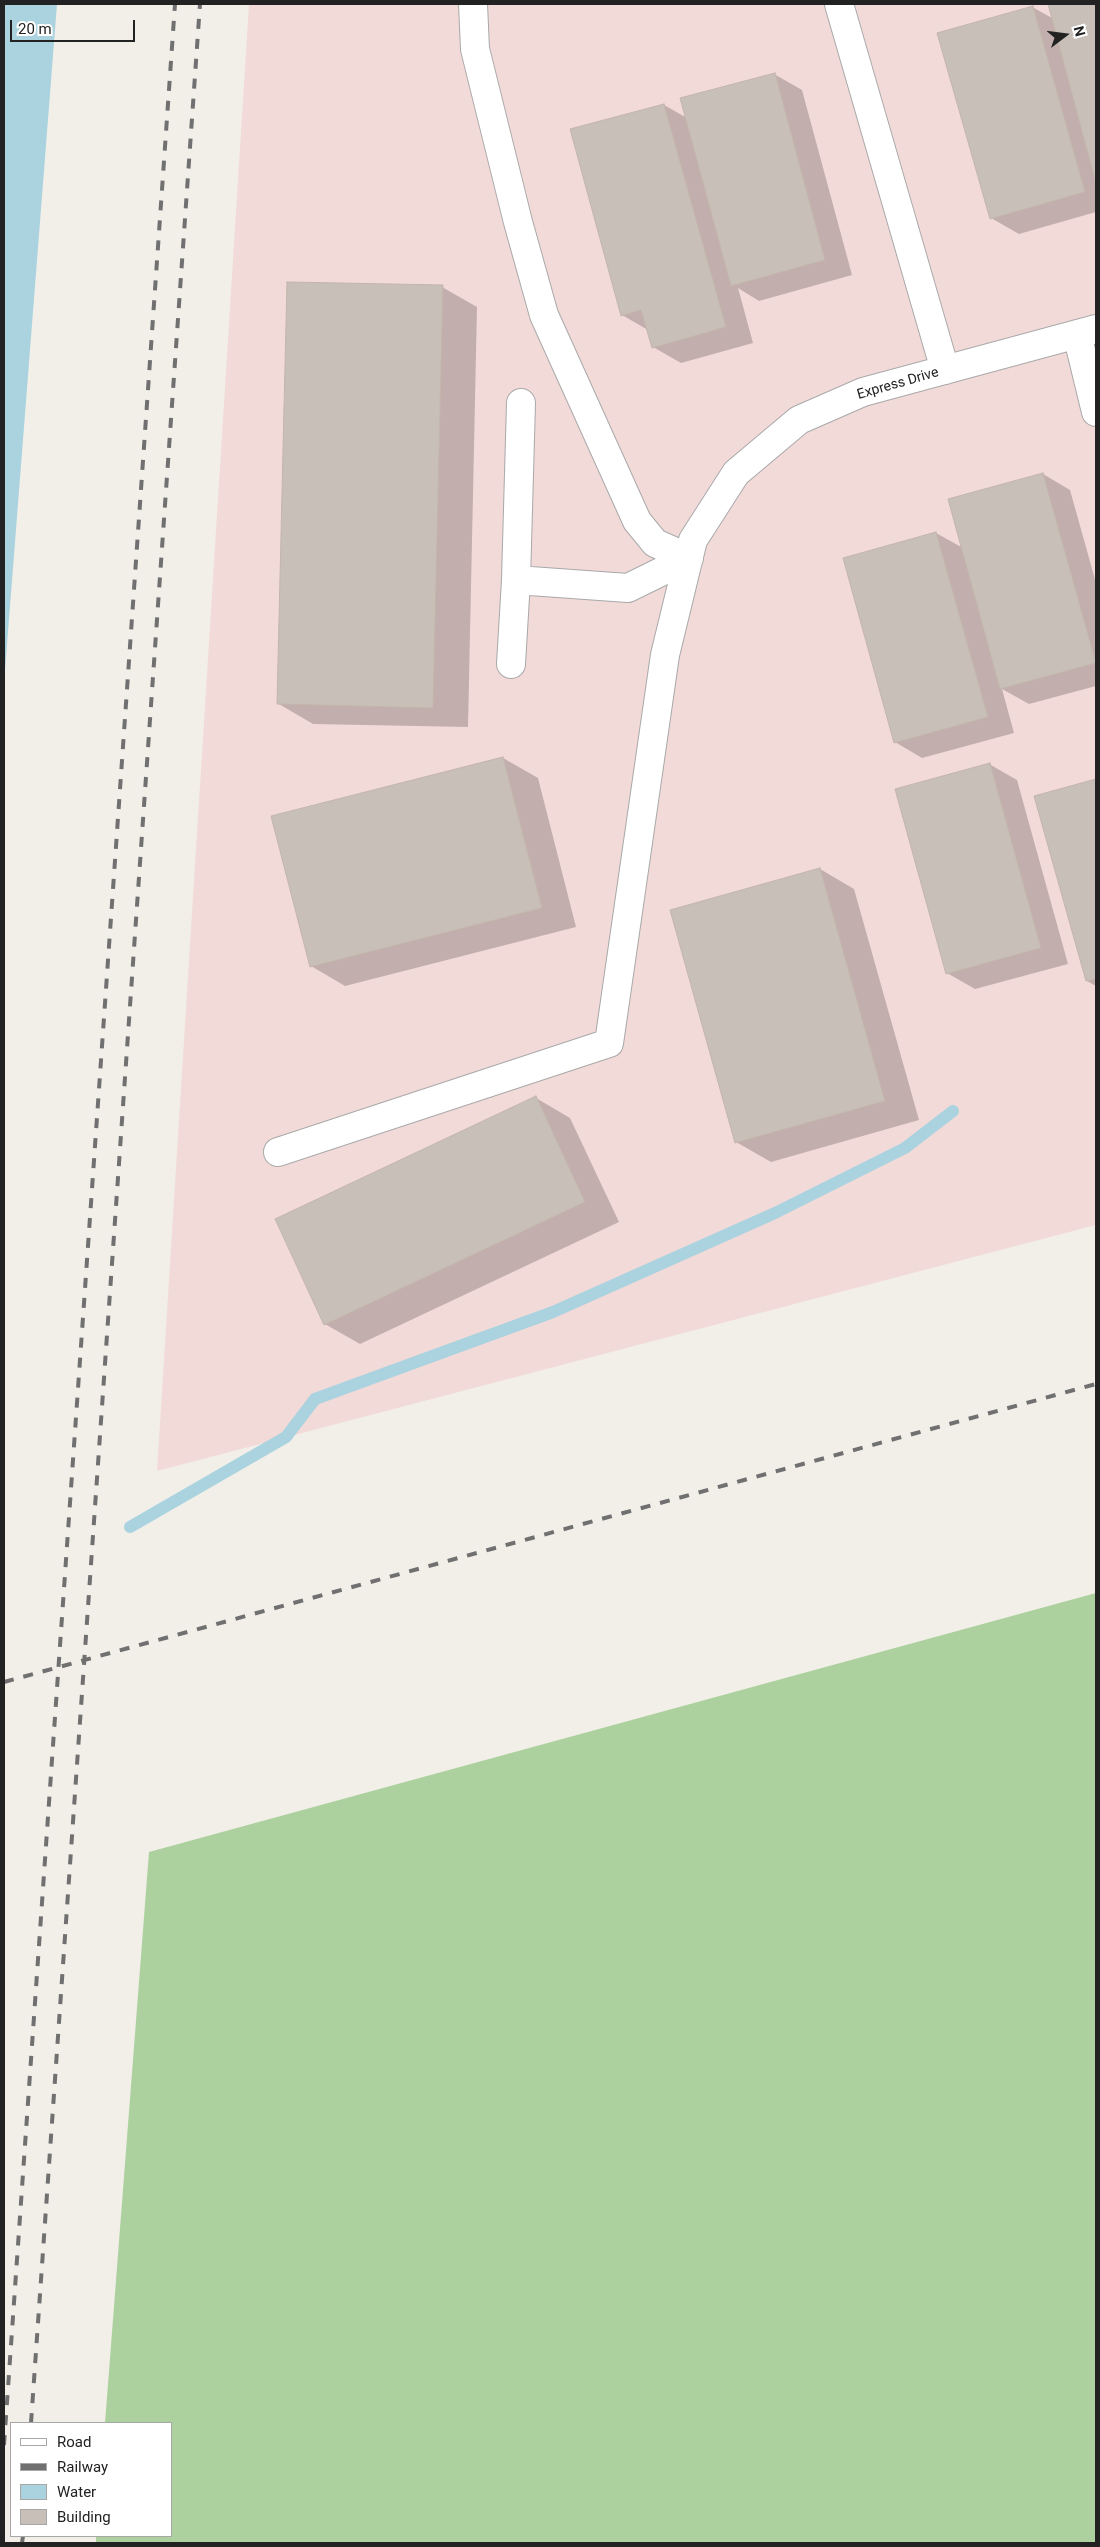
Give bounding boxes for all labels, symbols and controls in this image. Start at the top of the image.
scale bar [12,10,138,42]
north arrow [1040,10,1090,60]
text: 20 m [18,20,52,38]
text: N [1070,24,1088,38]
street label: Express Drive [855,364,941,404]
legend [10,2422,172,2537]
text: Road [57,2433,91,2451]
text: Railway [57,2458,108,2476]
text: Water [57,2483,96,2501]
text: Building [57,2508,111,2526]

